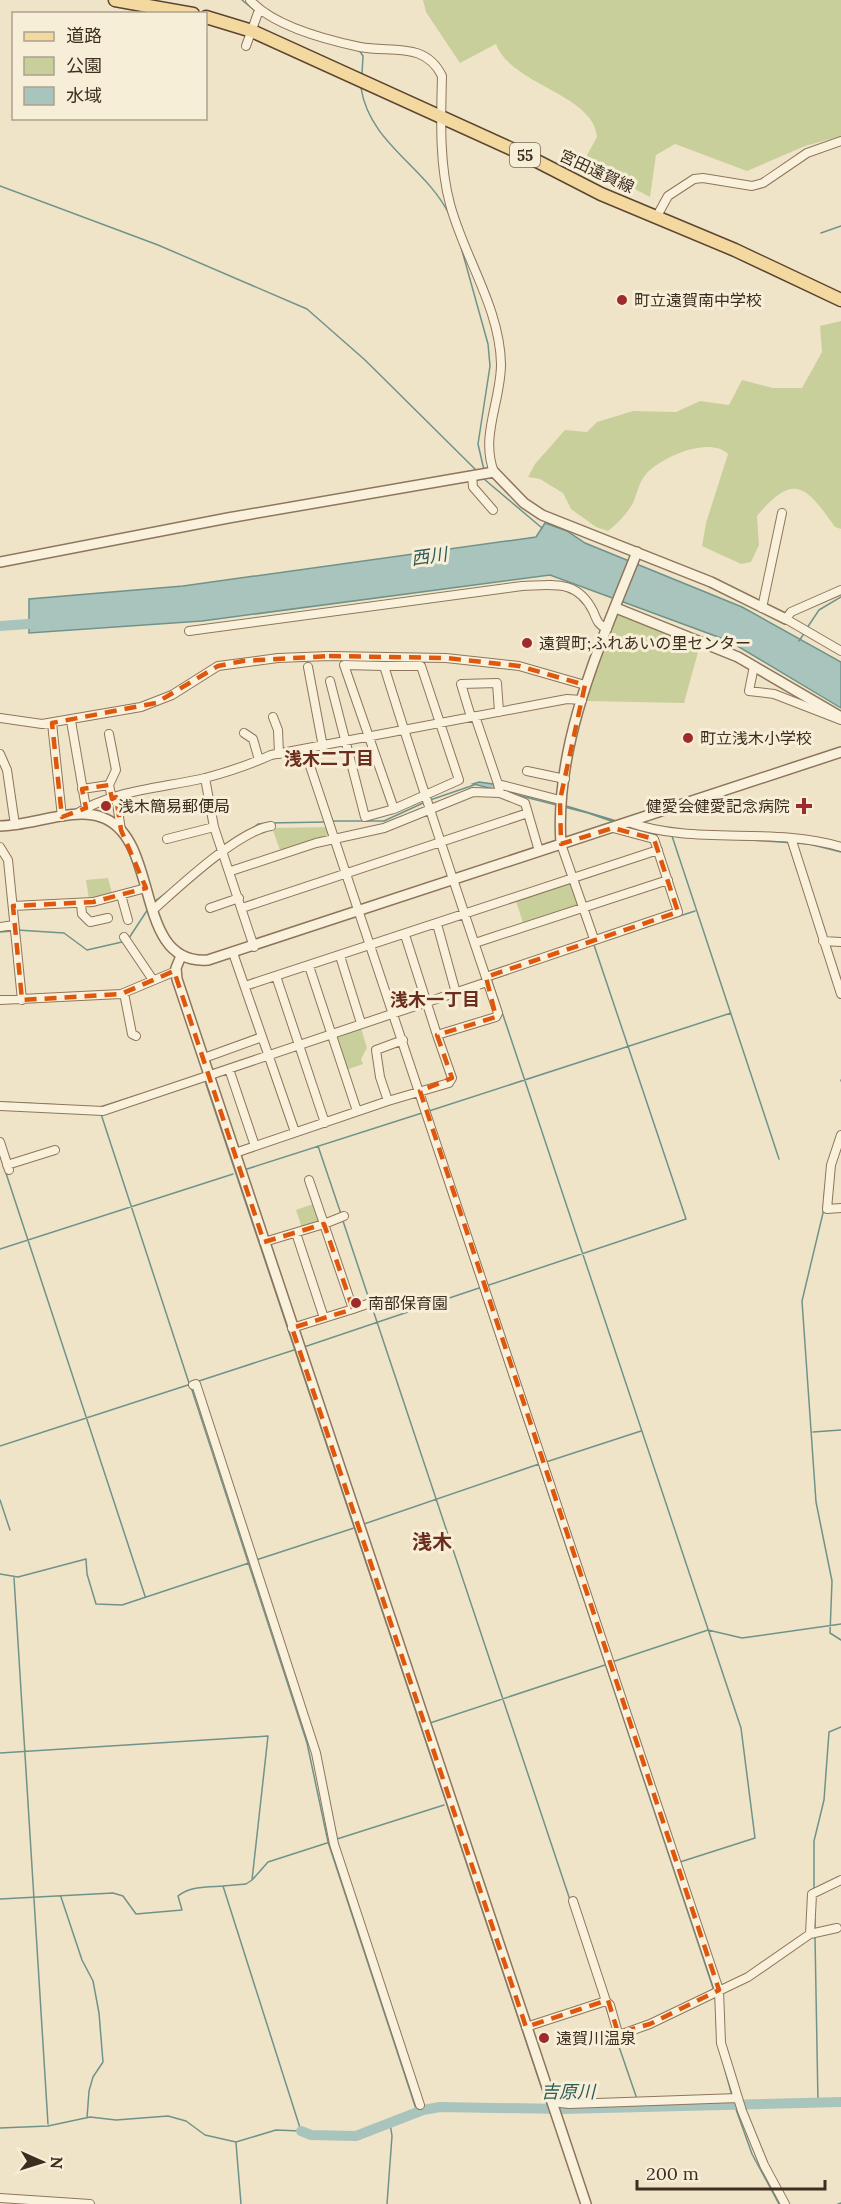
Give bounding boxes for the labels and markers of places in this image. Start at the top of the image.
place label: 町立遠賀南中学校 [634,290,762,310]
marker: 町立遠賀南中学校 [615,293,629,307]
place label: 遠賀町;ふれあいの里センター [539,633,751,653]
marker: 遠賀町;ふれあいの里センター [520,636,534,650]
place label: 町立浅木小学校 [700,728,812,748]
marker: 町立浅木小学校 [681,731,695,745]
place label: 浅木簡易郵便局 [118,796,230,816]
place label: 健愛会健愛記念病院 [646,796,790,816]
marker: 健愛会健愛記念病院 [795,797,813,815]
marker: 浅木簡易郵便局 [99,799,113,813]
place label: 南部保育園 [368,1293,448,1313]
marker: 南部保育園 [349,1296,363,1310]
place label: 遠賀川温泉 [556,2028,636,2048]
marker: 遠賀川温泉 [537,2031,551,2045]

